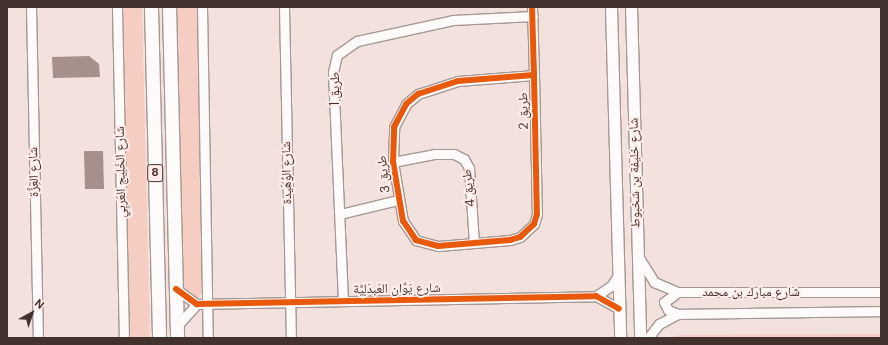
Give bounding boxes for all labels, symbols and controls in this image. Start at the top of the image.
street label: طريق 1 [327,72,343,106]
street label: طريق 2 [516,92,532,130]
street label: شارع خليفة بن شخبوط [626,118,644,228]
street label: شارع الخَلِيج العَربِي [112,126,130,218]
street label: شارع الوُهَيدة [279,141,295,205]
street label: شارع العِزَّة [26,147,42,197]
street label: طريق 3 [374,154,394,194]
road number: 8 [147,163,163,183]
street label: طريق 4 [459,168,479,208]
street label: شارع يَوَّان العَبدَلِيَّة [353,280,441,298]
street label: شارع مبارك بن محمد [702,284,800,300]
north arrow [12,293,52,333]
text: N [32,296,47,312]

